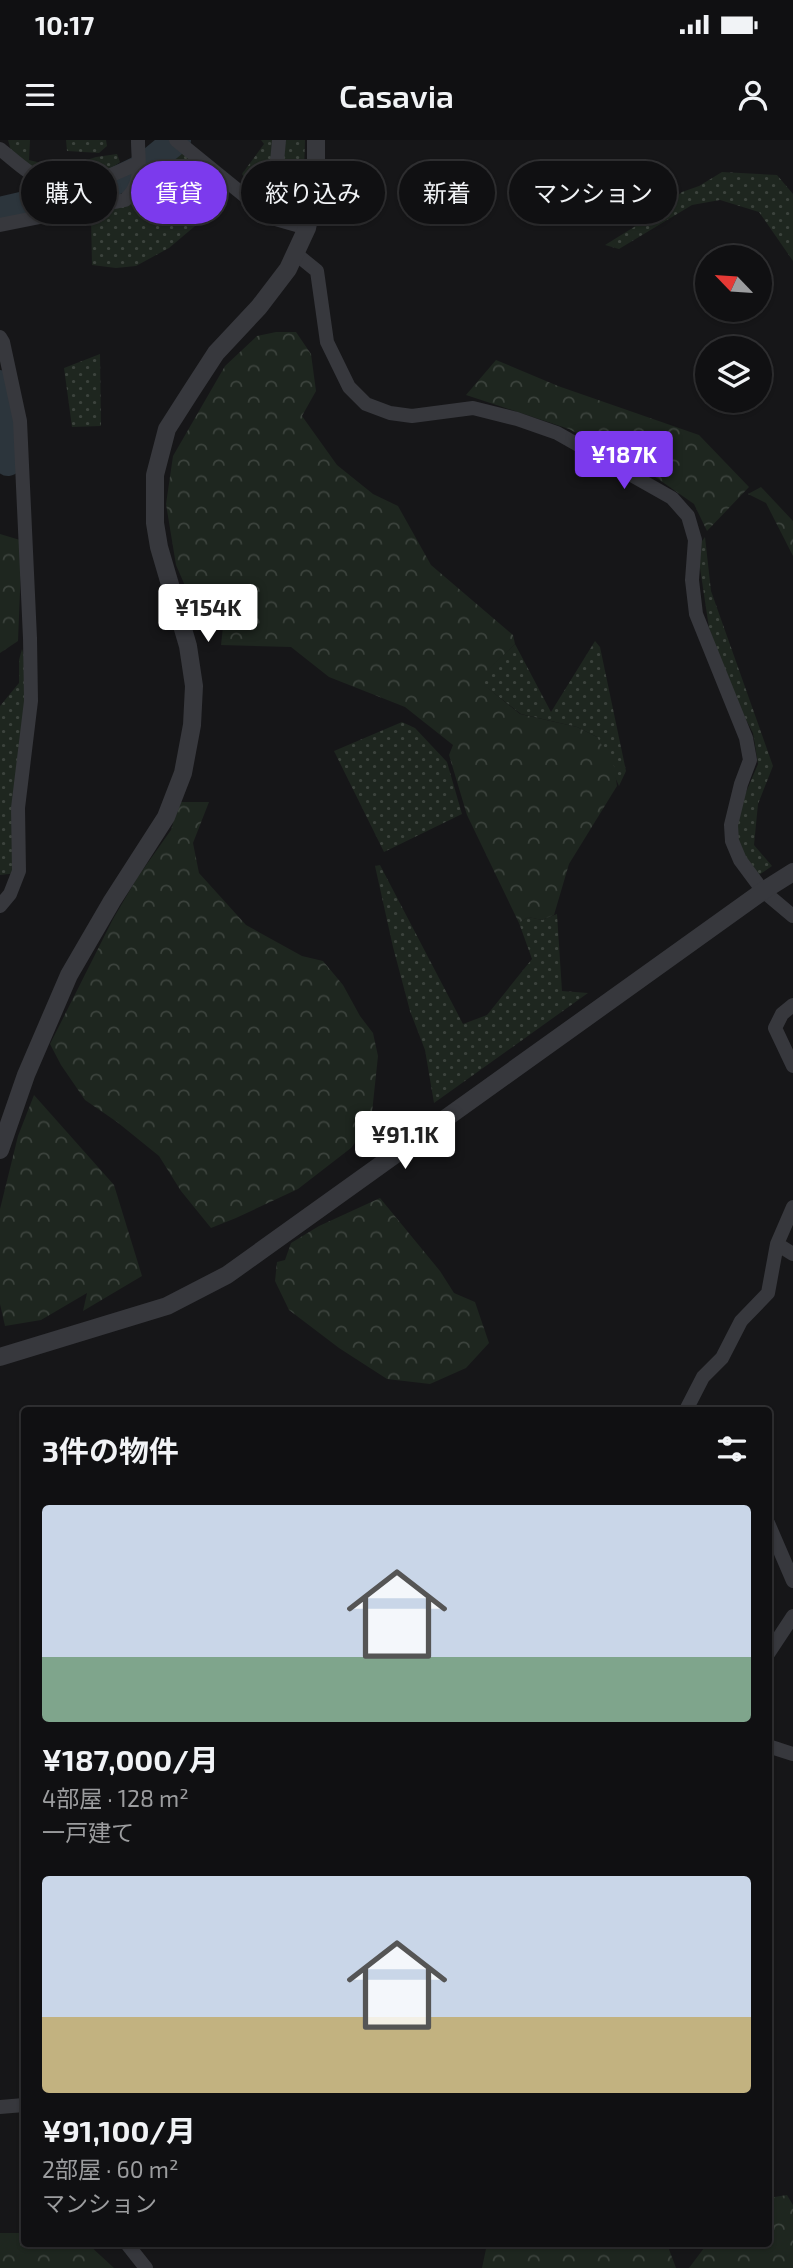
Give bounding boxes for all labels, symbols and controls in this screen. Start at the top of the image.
text: 10:17 [35,9,94,40]
icon: menu [21,76,59,114]
text: Casavia [339,76,454,114]
icon: person [734,76,772,114]
chip: 購入 [21,161,117,224]
chip: 賃貸 [131,161,227,224]
chip: 絞り込み [241,161,385,224]
chip: 新着 [399,161,495,224]
chip: マンション [509,161,677,224]
north arrow [695,245,772,322]
map controls [695,245,772,413]
button: layers [695,336,772,413]
pin: ¥187K [575,432,673,491]
text: ¥187K [591,440,657,468]
pin: ¥154K [159,584,257,644]
text: ¥154K [174,593,242,621]
pin: ¥91.1K [348,1112,462,1171]
text: ¥91.1K [371,1120,439,1148]
icon: filters [713,1430,751,1468]
text: 3件の物件 [42,1432,179,1468]
icon: home [334,1551,460,1677]
text: ¥187,000/月 [42,1741,219,1777]
text: 4部屋 · 128 m² [42,1784,189,1812]
text: 一戸建て [42,1818,134,1846]
icon: home [334,1922,460,2048]
text: ¥91,100/月 [42,2112,196,2148]
text: 2部屋 · 60 m² [42,2155,178,2183]
text: マンション [42,2189,157,2217]

